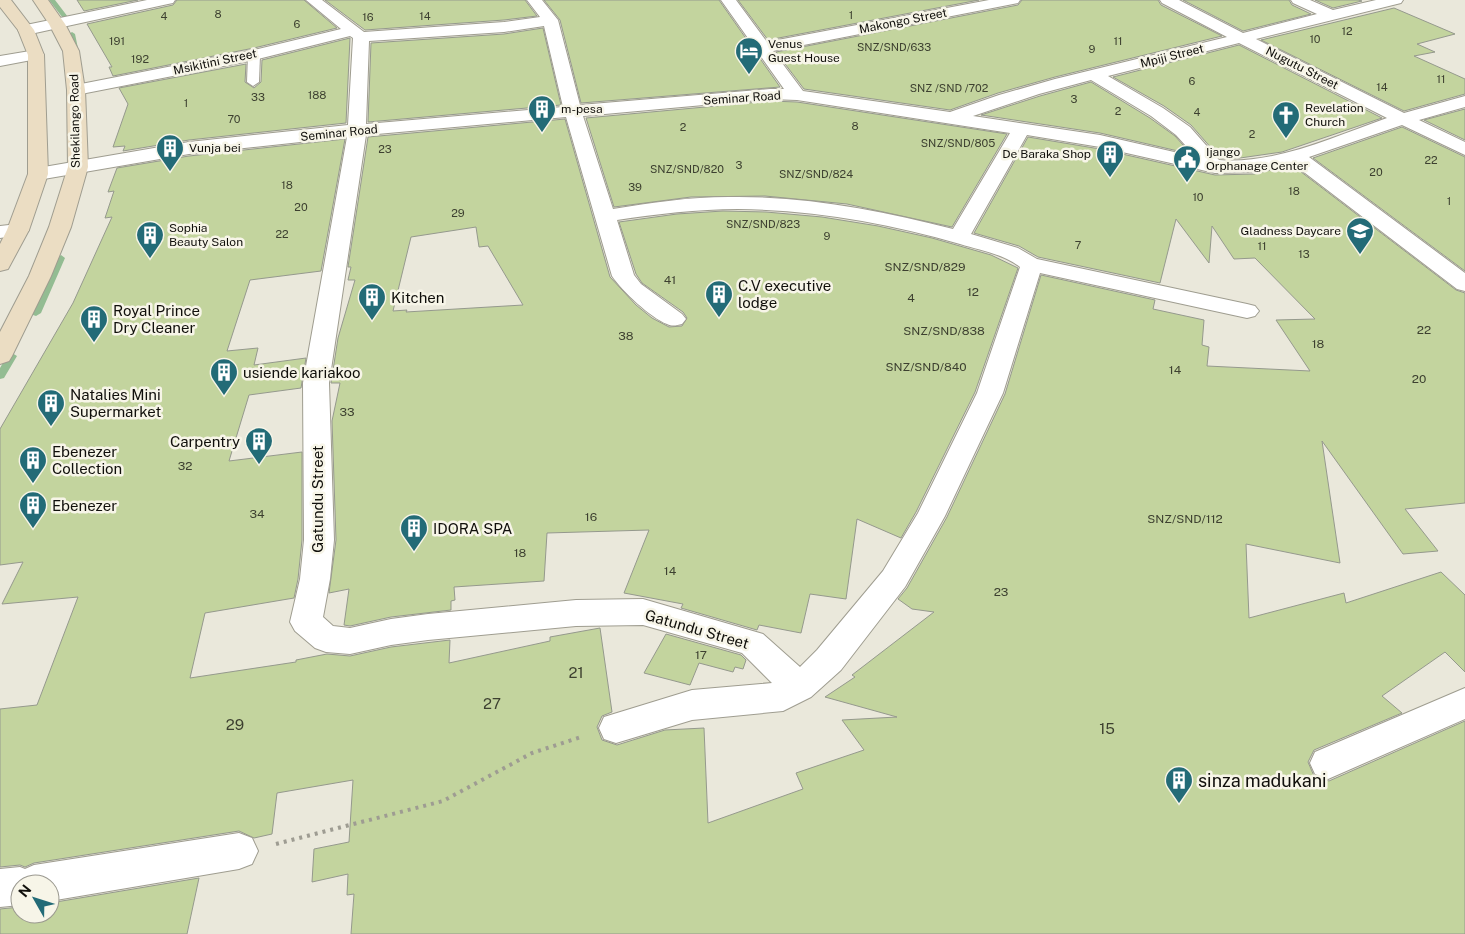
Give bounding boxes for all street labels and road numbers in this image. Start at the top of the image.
street label: Makongo Street [858,6,949,36]
street label: Mpiji Street [1139,41,1205,71]
street label: Nugutu Street [1263,44,1341,92]
street label: Msikitini Street [172,46,258,78]
street label: Shekilango Road [67,74,83,168]
street label: Seminar Road [703,88,781,108]
street label: Seminar Road [300,122,378,144]
street label: Gatundu Street [309,445,326,553]
street label: Gatundu Street [643,606,751,652]

